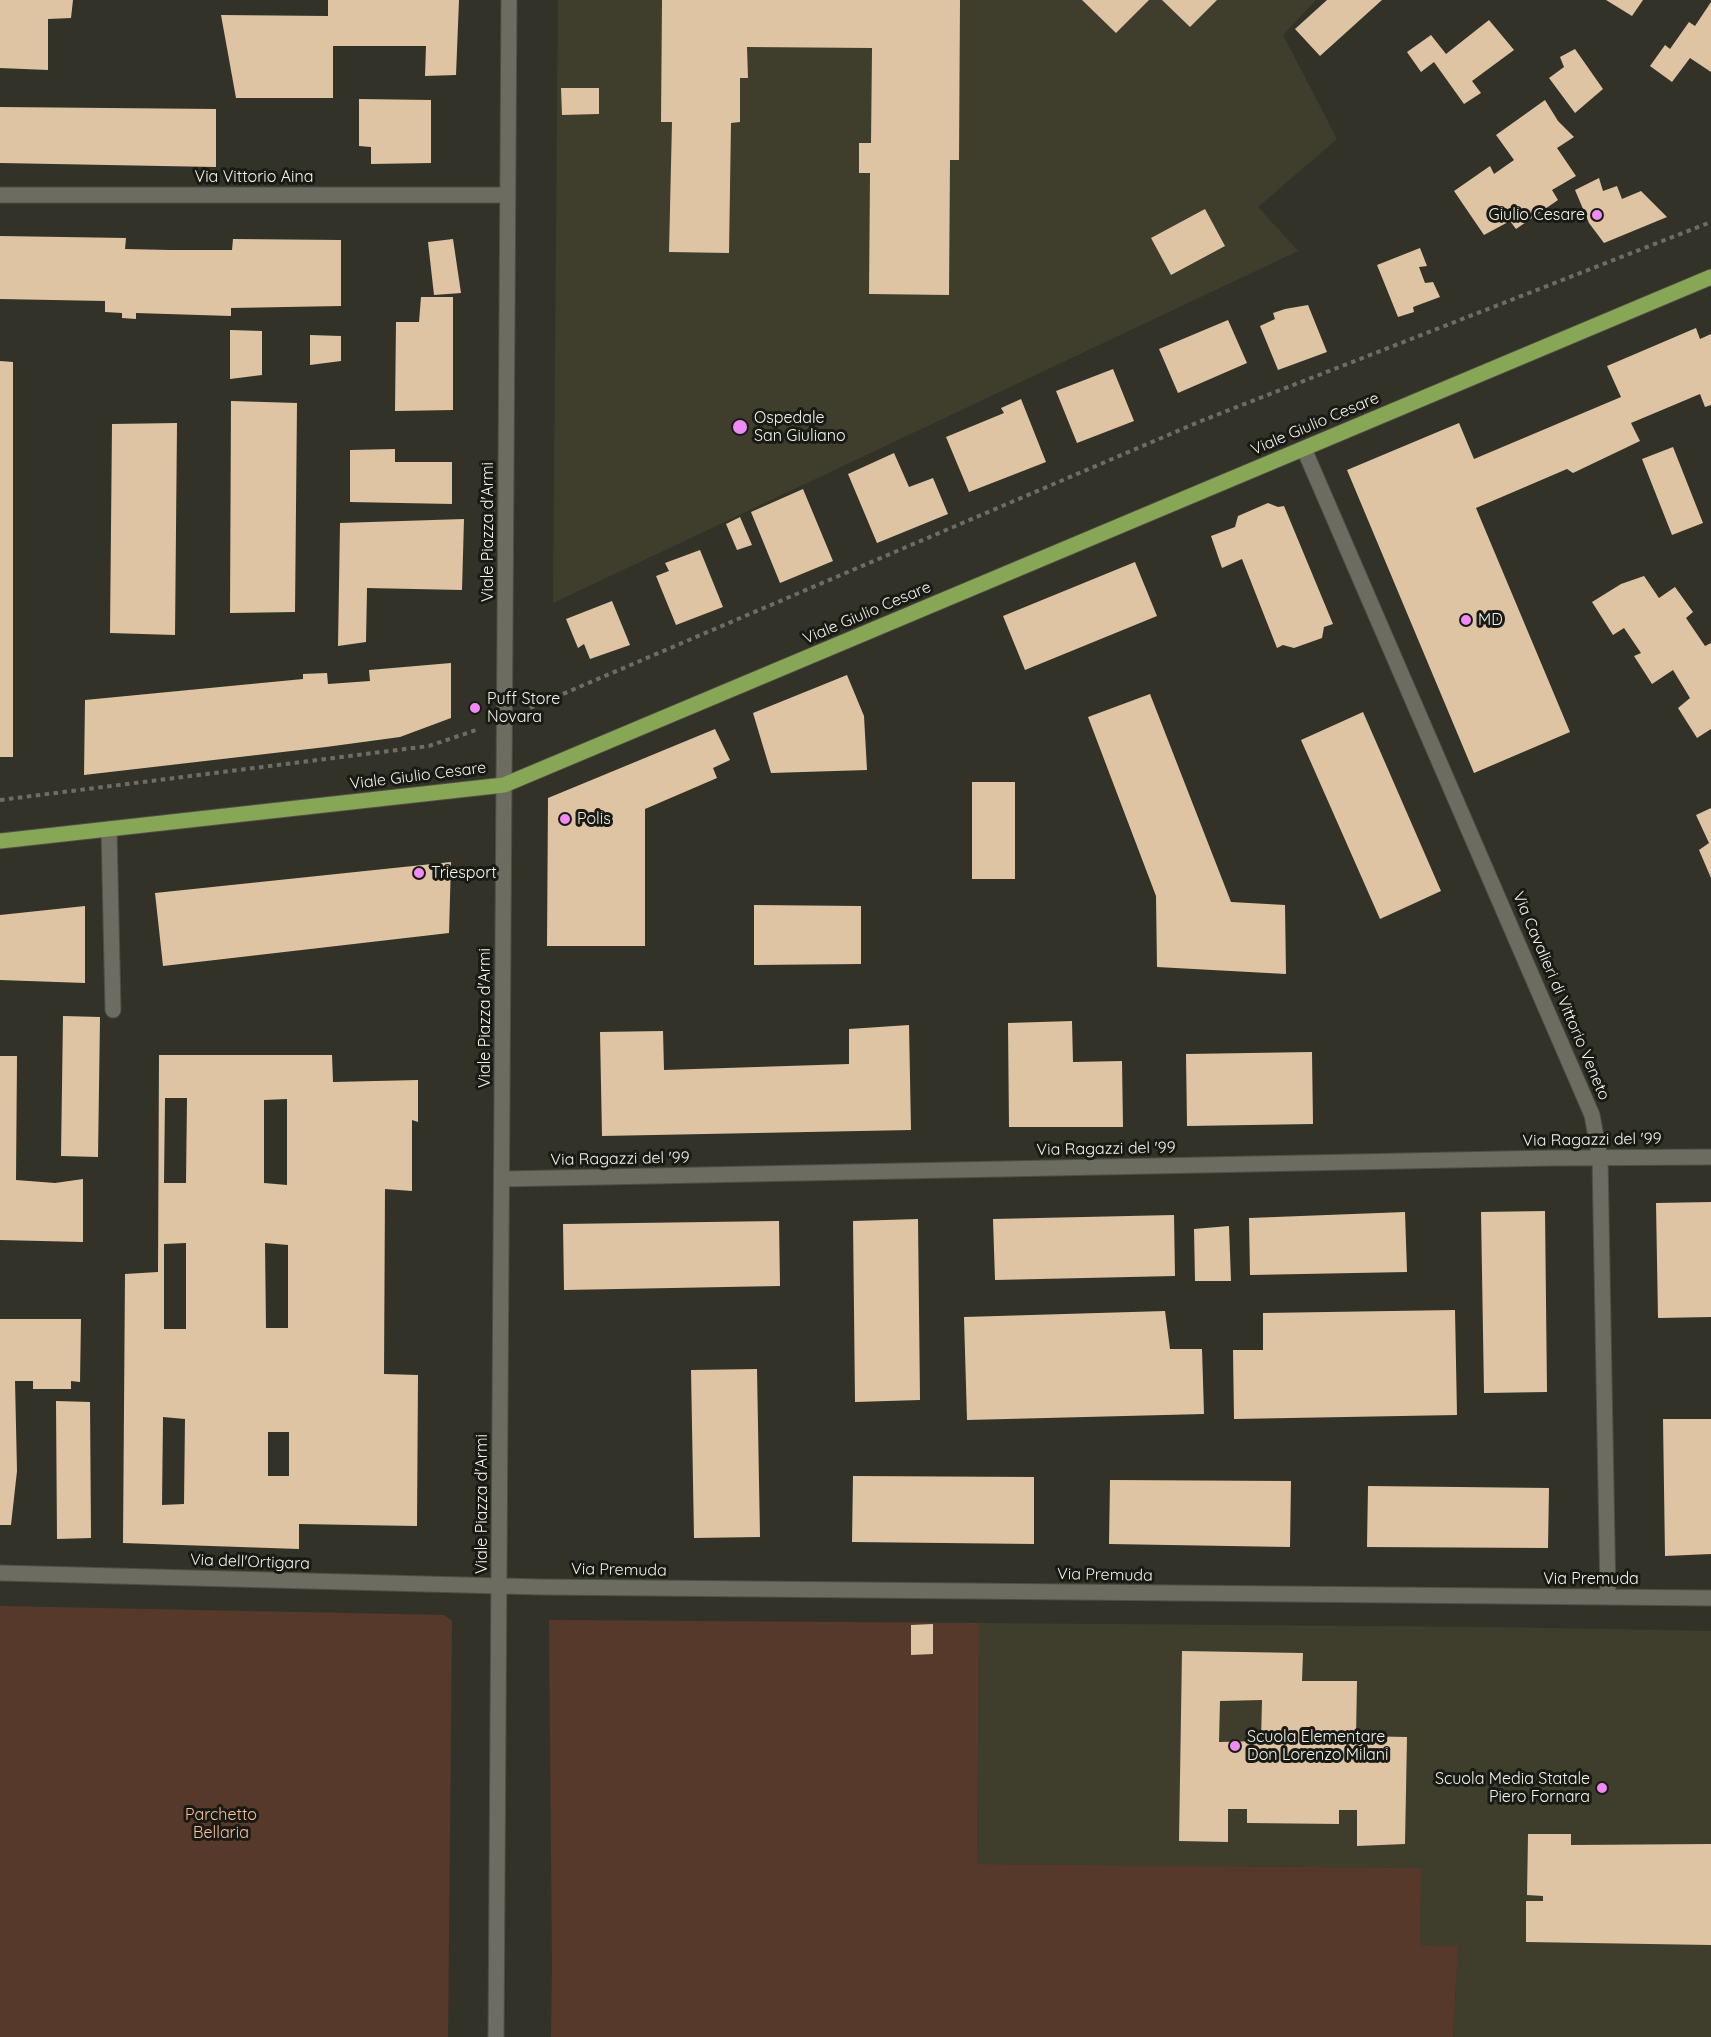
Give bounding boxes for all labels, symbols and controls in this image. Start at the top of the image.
street label: Via Vittorio Aina [195,167,313,187]
place label: Giulio Cesare [1489,205,1585,225]
marker: Giulio Cesare [1590,208,1604,222]
street label: Viale Giulio Cesare [1248,388,1382,460]
place label: Ospedale San Giuliano [754,408,846,446]
marker: Ospedale San Giuliano [731,418,749,436]
street label: Viale Piazza d'Armi [478,462,498,602]
street label: Viale Giulio Cesare [800,577,934,649]
place label: MD [1478,610,1503,630]
marker: MD [1459,613,1473,627]
place label: Puff Store Novara [487,689,560,727]
marker: Puff Store Novara [468,701,482,715]
street label: Viale Giulio Cesare [349,758,487,794]
place label: Polis [577,809,611,829]
marker: Polis [558,812,572,826]
place label: Triesport [431,863,497,883]
marker: Triesport [412,866,426,880]
street label: Via Cavalieri di Vittorio Veneto [1508,889,1614,1103]
street label: Viale Piazza d'Armi [475,948,495,1088]
street label: Via Ragazzi del '99 [1522,1129,1662,1151]
street label: Via Ragazzi del '99 [1036,1138,1176,1160]
street label: Via Ragazzi del '99 [550,1148,690,1170]
street label: Viale Piazza d'Armi [472,1434,492,1574]
street label: Via dell'Ortigara [190,1550,310,1574]
street label: Via Premuda [571,1560,667,1580]
street label: Via Premuda [1057,1565,1153,1585]
street label: Via Premuda [1543,1569,1639,1589]
place label: Scuola Elementare Don Lorenzo Milani [1247,1727,1388,1765]
marker: Scuola Elementare Don Lorenzo Milani [1228,1739,1242,1753]
place label: Scuola Media Statale Piero Fornara [1435,1769,1590,1807]
marker: Scuola Media Statale Piero Fornara [1595,1781,1609,1795]
park label: Parchetto Bellaria [185,1805,257,1843]

